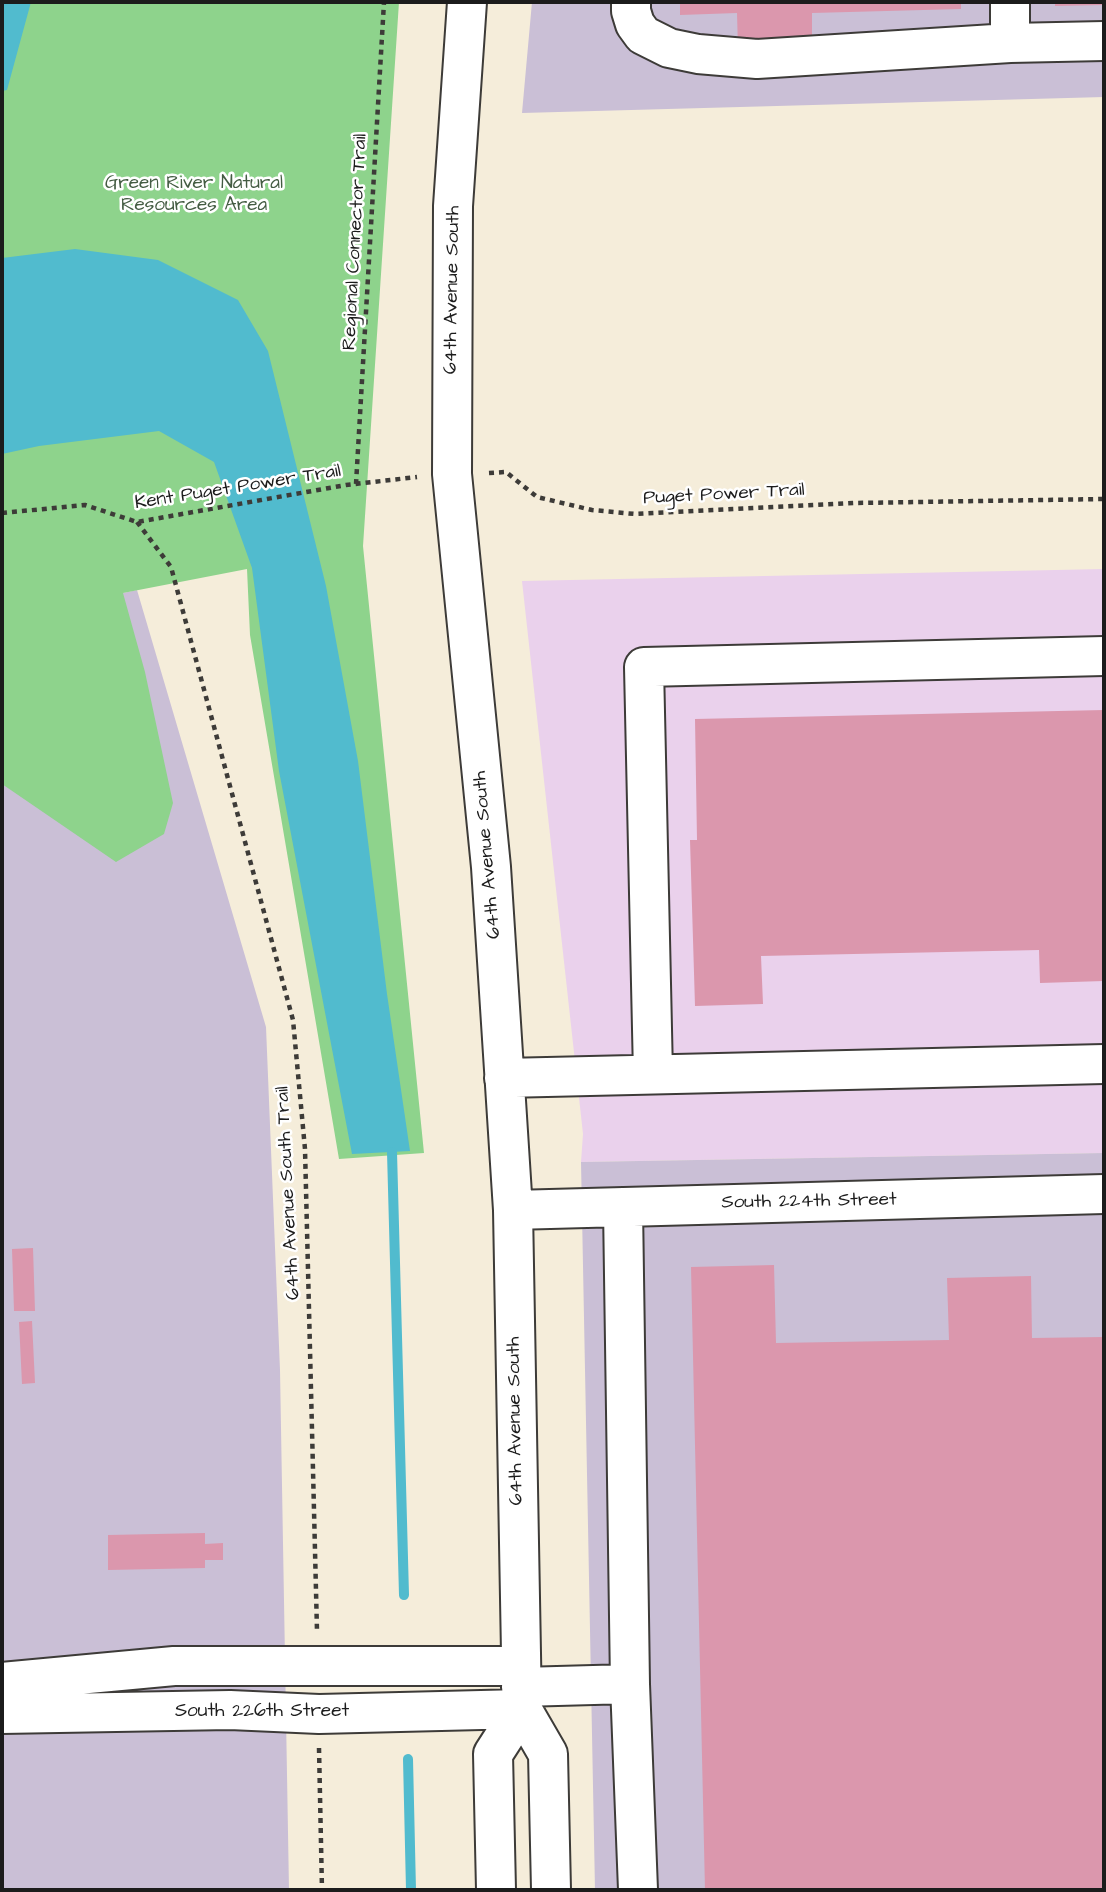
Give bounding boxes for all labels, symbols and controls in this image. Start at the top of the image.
street label: Regional Connector Trail [339,133,373,351]
park label: Green River Natural Resources Area [105,173,283,217]
street label: 64th Avenue South [440,206,466,374]
street label: Kent Puget Power Trail [133,460,343,516]
street label: Puget Power Trail [643,479,805,511]
street label: 64th Avenue South [469,770,507,940]
street label: 64th Avenue South Trail [272,1086,306,1300]
street label: South 224th Street [721,1189,897,1215]
street label: 64th Avenue South [503,1337,529,1505]
street label: South 226th Street [175,1701,349,1723]

